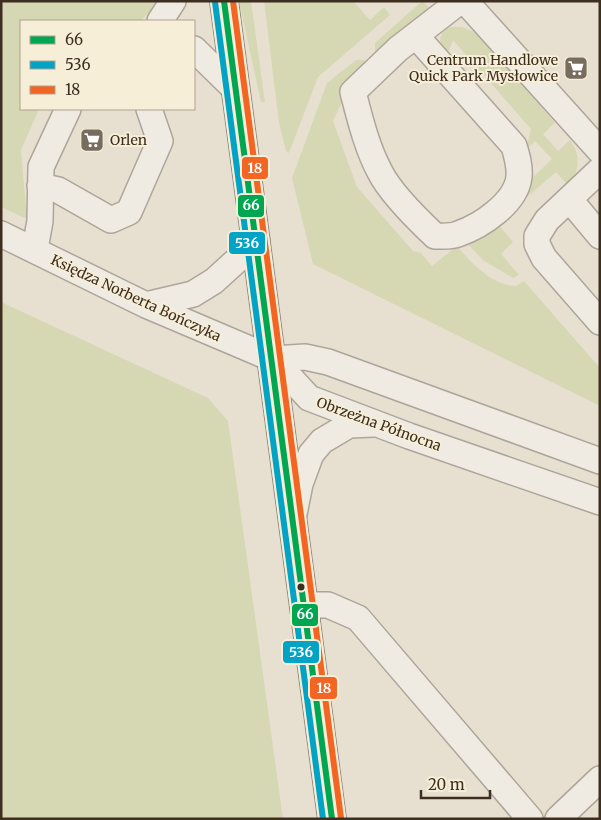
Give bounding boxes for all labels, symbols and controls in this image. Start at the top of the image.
legend [20,20,195,110]
text: 66 [65,30,83,49]
place label: Centrum Handlowe Quick Park Mysłowice [409,51,558,85]
text: 536 [65,55,91,74]
supermarket icon: Centrum Handlowe Quick Park Mysłowice [563,55,589,81]
text: 18 [65,80,80,99]
supermarket icon: Orlen [79,127,105,153]
place label: Orlen [110,131,147,149]
line badge: 18 [241,156,269,180]
text: 18 [248,159,263,177]
line badge: 66 [237,194,265,218]
text: 66 [242,196,260,214]
line badge: 536 [228,231,266,255]
text: 536 [235,234,259,252]
street label: Księdza Norberta Bończyka [48,251,224,346]
street label: Obrzeżna Północna [314,393,444,455]
unlabelled marker [296,582,306,592]
line badge: 66 [291,603,319,627]
text: 66 [296,605,314,623]
line badge: 536 [282,640,320,664]
text: 536 [289,643,313,661]
line badge: 18 [309,676,338,700]
text: 18 [317,679,332,697]
scale bar [421,768,490,800]
text: 20 m [428,775,465,794]

